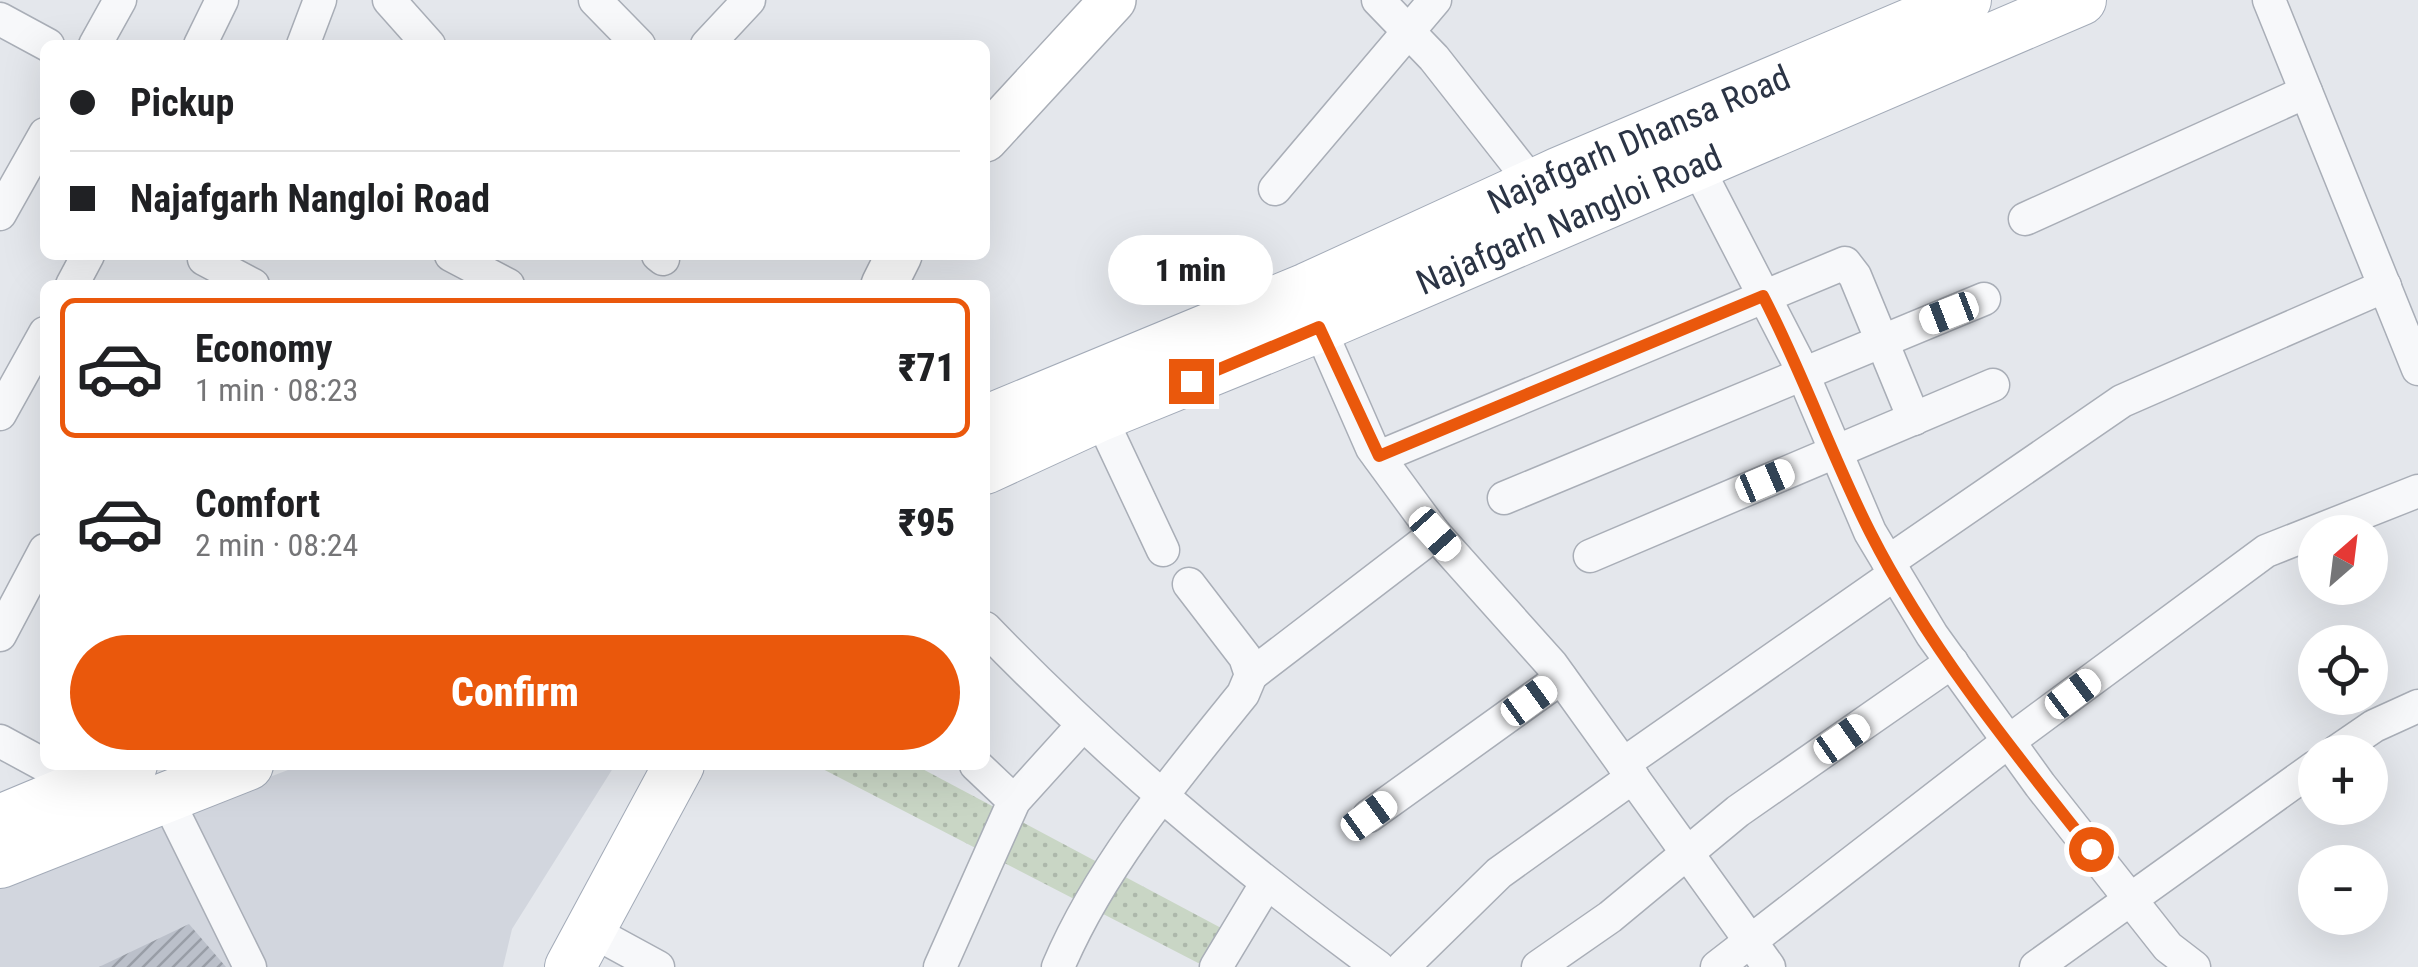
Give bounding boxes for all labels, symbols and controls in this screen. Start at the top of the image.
street label: Najafgarh Dhansa Road [1481,57,1796,223]
text: Pickup [130,81,234,125]
street label: Najafgarh Nangloi Road [1410,137,1728,304]
text: Najafgarh Nangloi Road [130,177,490,221]
callout: 1 min [1108,236,1274,306]
text: 1 min [1155,251,1226,289]
car [1916,288,1982,338]
icon: car [75,323,165,413]
text: Economy [195,327,332,371]
text: ₹71 [898,346,955,390]
route end [1169,359,1214,404]
text: 1 min · 08:23 [195,371,358,409]
car [1732,455,1798,507]
icon: car [75,478,165,568]
text: Comfort [195,482,320,526]
text: ₹95 [898,501,955,545]
car [1404,502,1466,566]
north arrow [2298,515,2388,605]
map controls [2298,515,2388,935]
text: 2 min · 08:24 [195,526,358,564]
button: locate [2298,625,2388,715]
button: Confirm [70,635,960,750]
car [2040,664,2106,724]
car [1496,671,1562,731]
car [1809,710,1875,768]
button: + [2298,735,2388,825]
car [1336,786,1402,846]
route start [2069,827,2114,872]
button: − [2298,845,2388,935]

